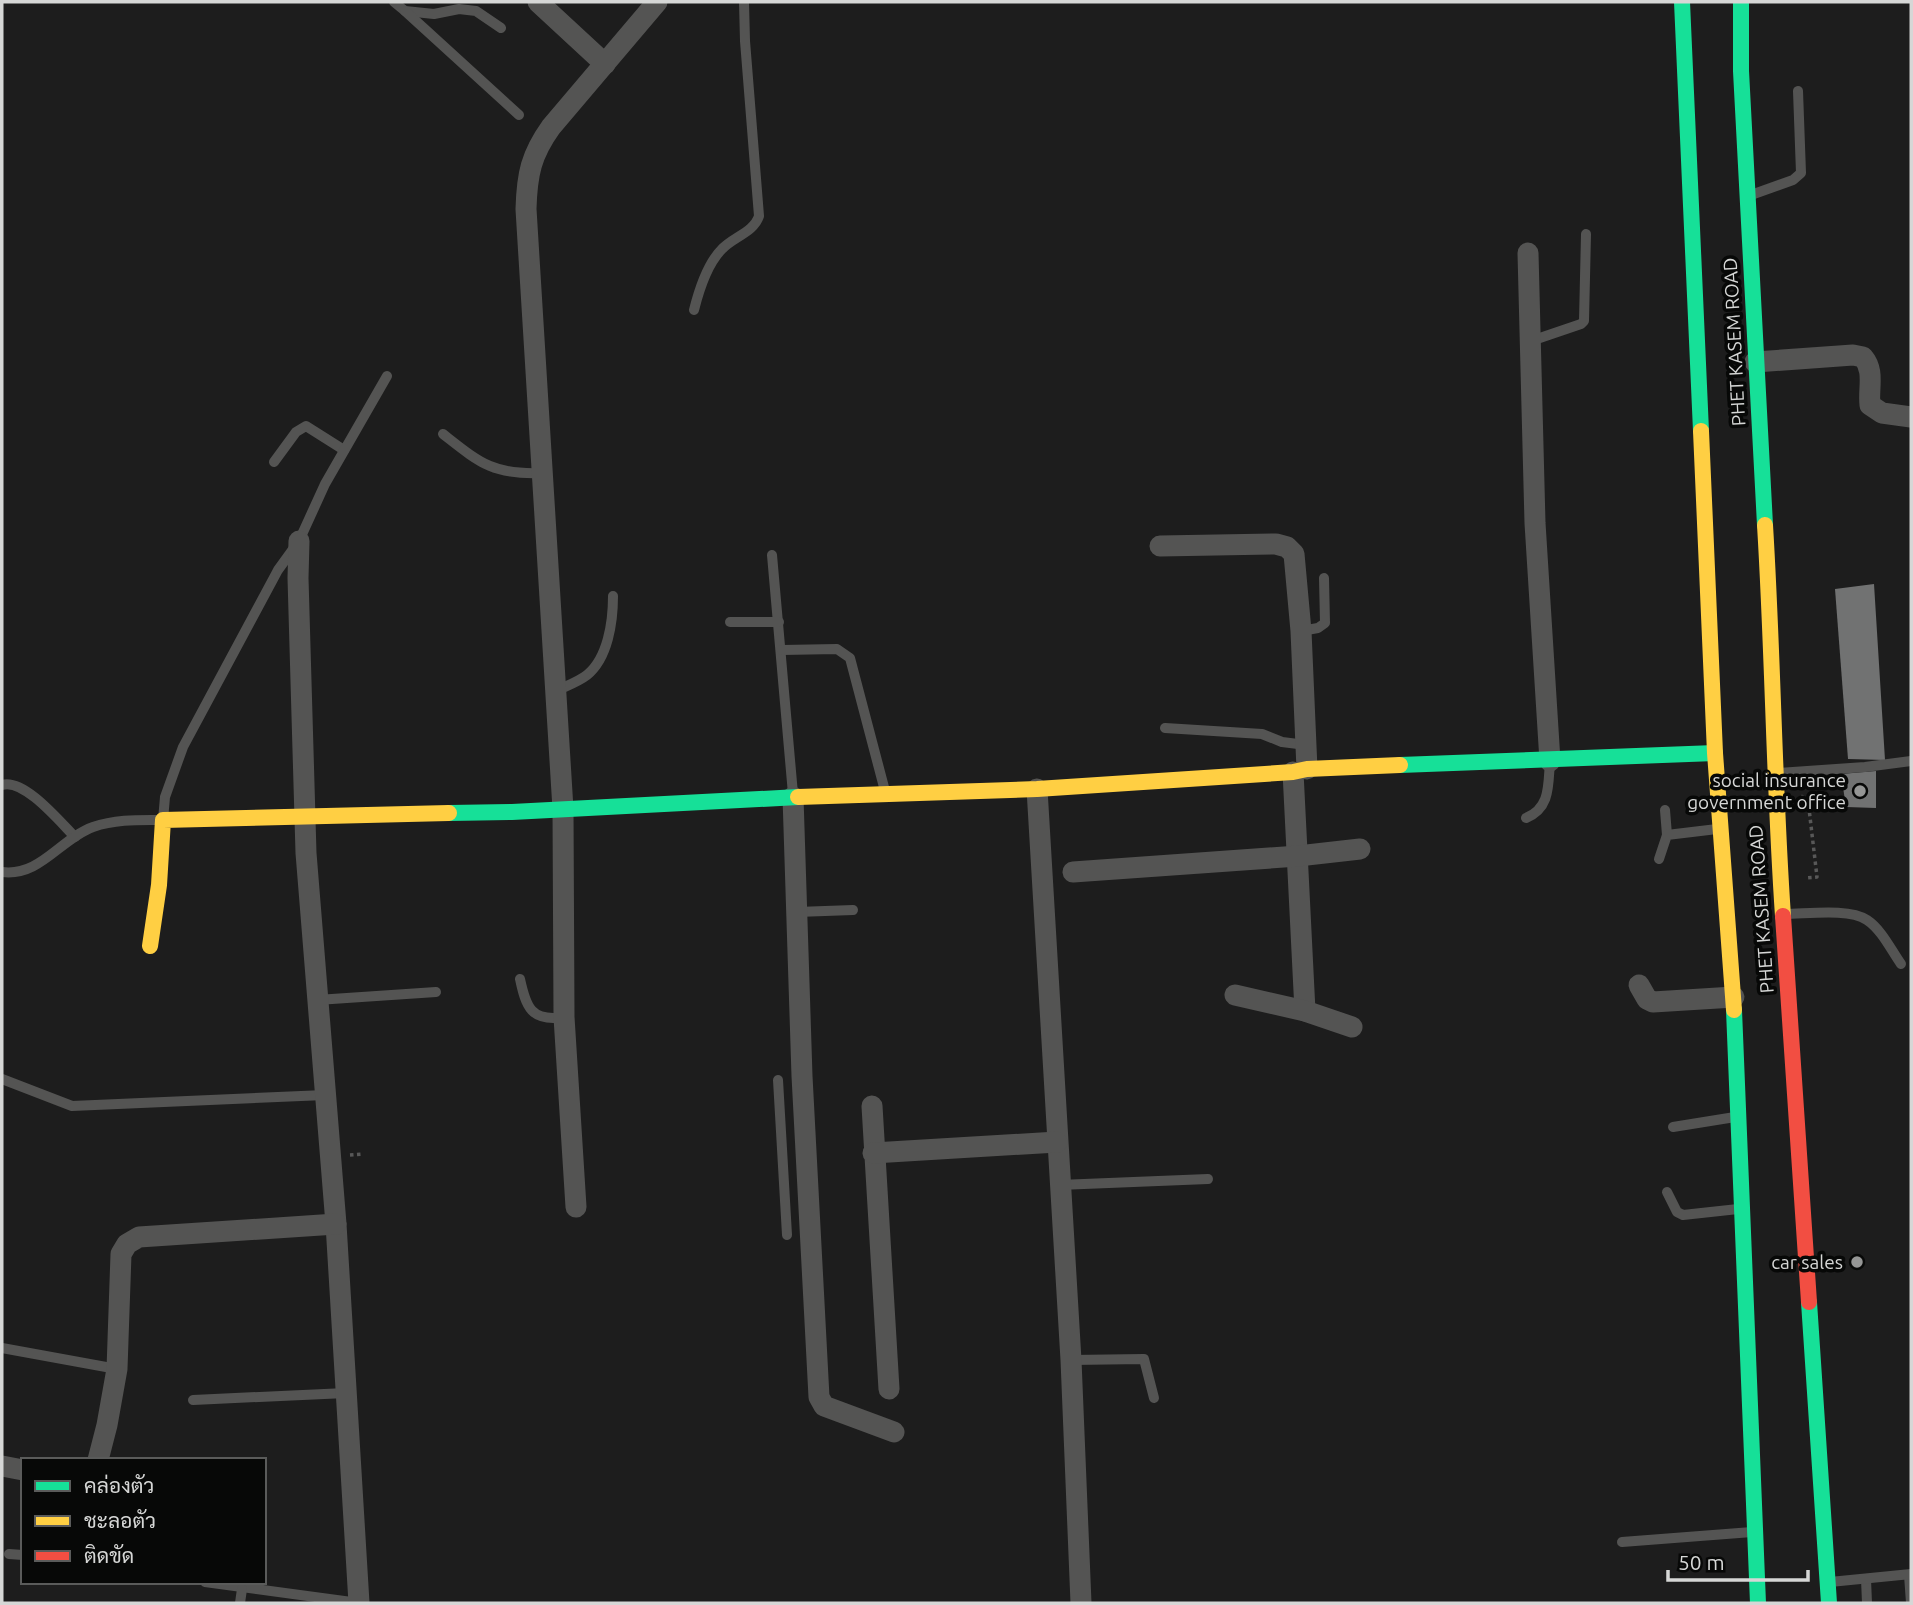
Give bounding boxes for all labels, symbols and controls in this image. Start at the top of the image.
street label: PHET KASEM ROAD [1719,257,1749,427]
place label: social insurance government office [1687,769,1846,813]
marker: social insurance government office [1852,783,1868,799]
street label: PHET KASEM ROAD [1744,824,1778,994]
place label: car sales [1771,1251,1843,1273]
marker: car sales [1849,1254,1865,1270]
legend [21,1458,266,1584]
text: คล่องตัว [84,1473,154,1497]
text: ชะลอตัว [84,1508,156,1532]
scale bar [1668,1538,1808,1582]
text: ติดขัด [84,1543,134,1567]
text: 50 m [1678,1550,1725,1574]

